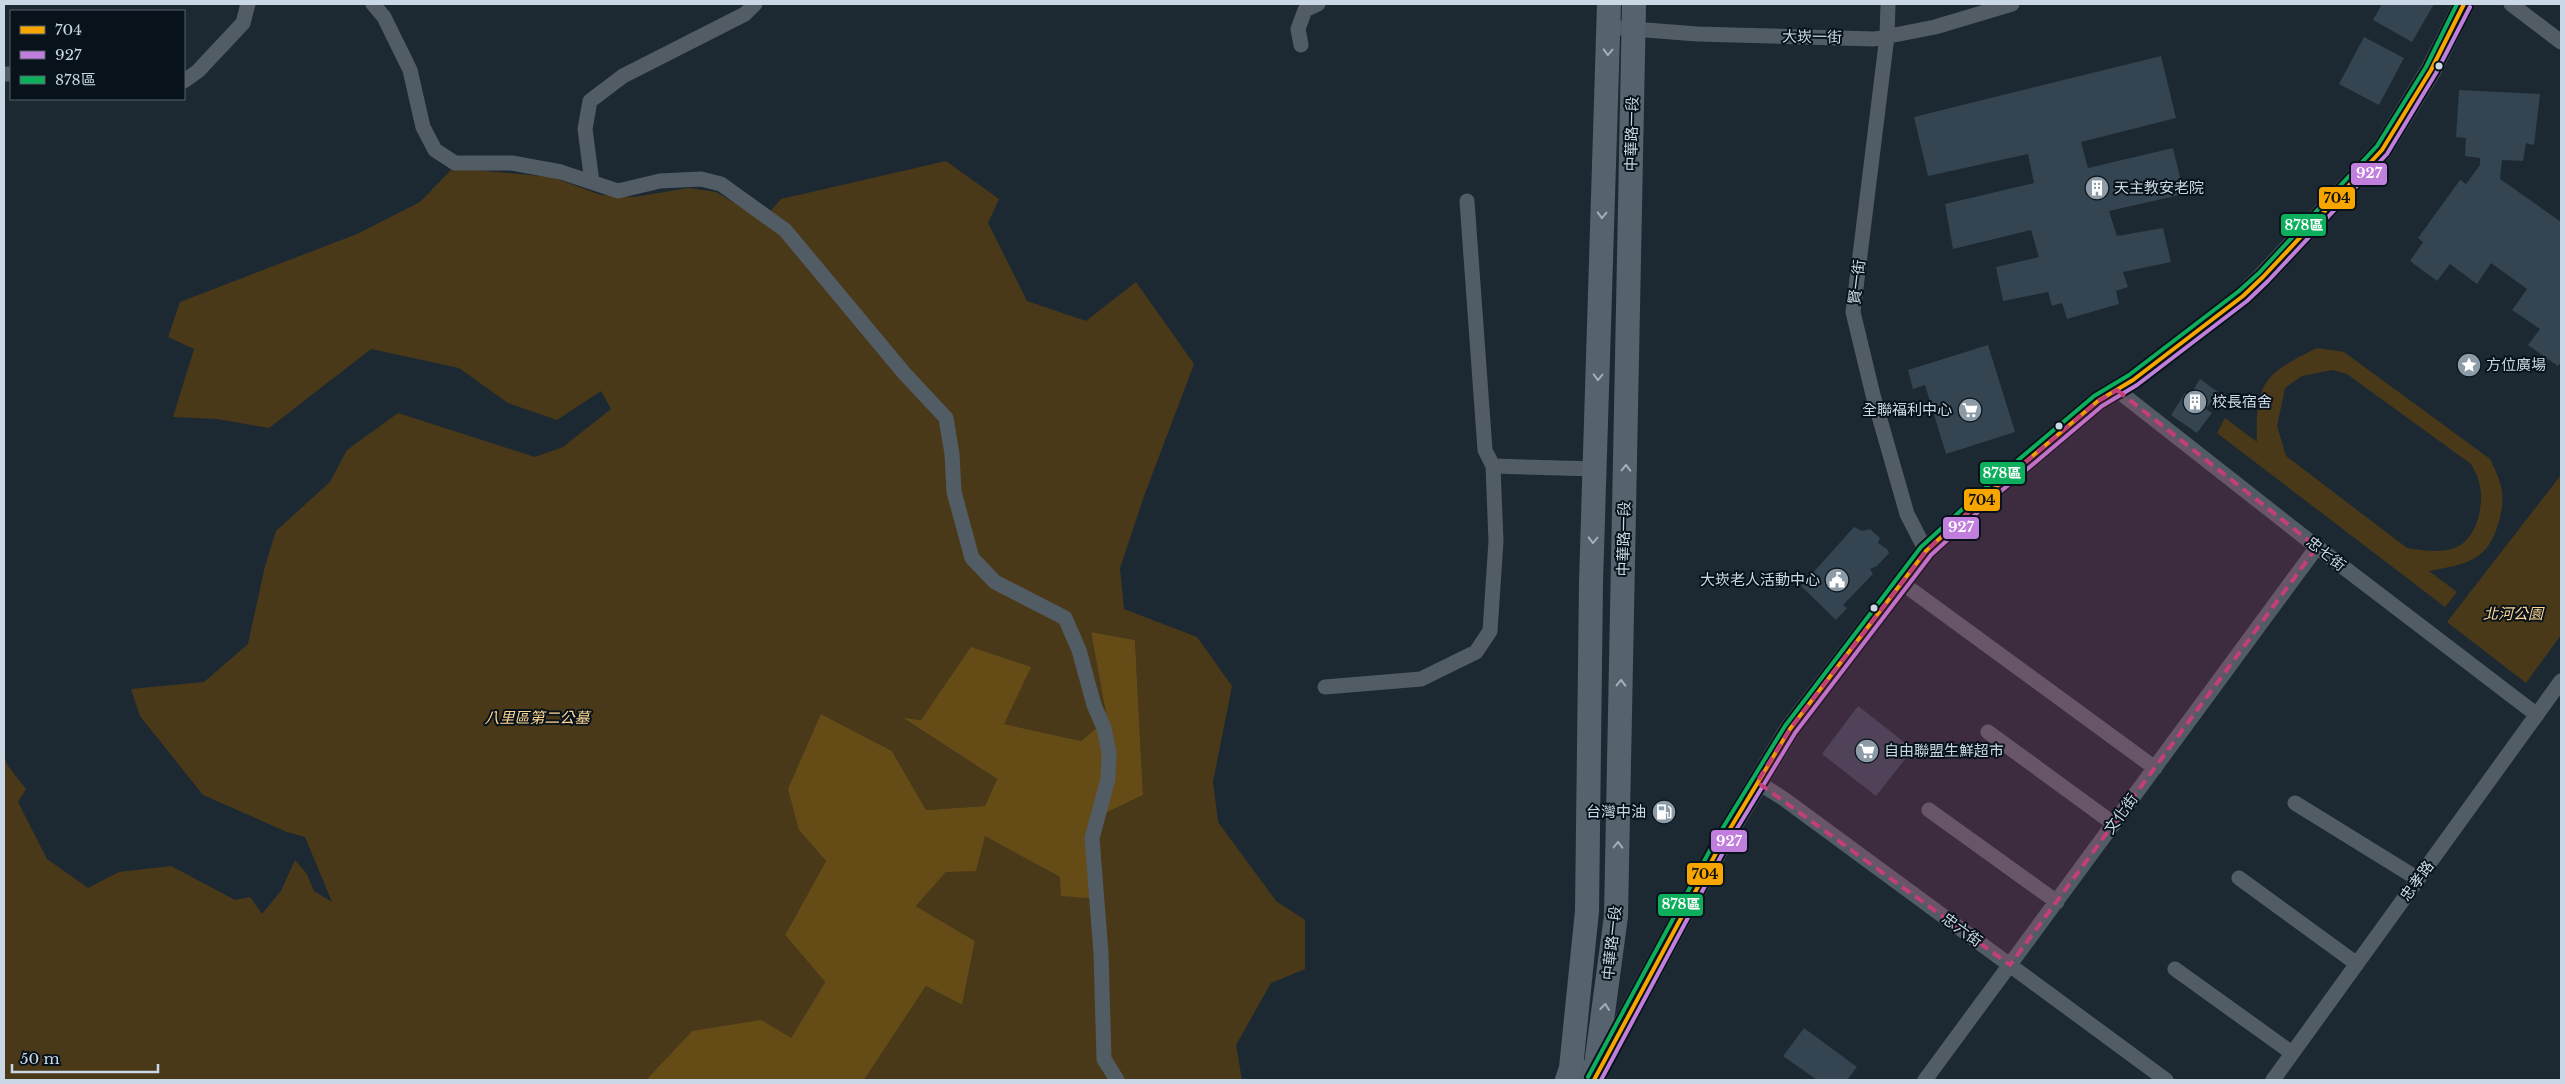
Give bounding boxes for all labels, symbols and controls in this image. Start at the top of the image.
legend [10,10,185,100]
text: 704 [55,20,82,39]
street label: 大崁一街 [1782,26,1842,47]
text: 927 [55,45,82,64]
one-way arrow [1602,49,1613,57]
unlabelled marker [2434,61,2444,71]
text: 878區 [55,70,96,89]
street label: 中華路一段 [1621,96,1642,172]
line badge: 927 [2350,162,2388,186]
text: 927 [2356,164,2383,182]
building icon: 天主教安老院 [2084,175,2110,201]
place label: 天主教安老院 [2114,178,2204,197]
line badge: 704 [2318,186,2356,210]
text: 704 [2323,189,2351,207]
one-way arrow [1597,211,1608,219]
line badge: 878區 [2280,213,2327,237]
text: 878區 [2284,216,2324,234]
street label: 賢一街 [1844,258,1869,305]
place icon: 方位廣場 [2456,352,2482,378]
place label: 方位廣場 [2486,355,2546,374]
one-way arrow [1593,374,1603,382]
building icon: 校長宿舍 [2182,389,2208,415]
place label: 校長宿舍 [2212,392,2272,411]
supermarket icon: 全聯福利中心 [1957,397,1983,423]
place label: 全聯福利中心 [1862,400,1952,419]
unlabelled marker [2054,421,2064,431]
line badge: 878區 [1979,461,2026,485]
one-way arrow [1620,463,1631,471]
text: 878區 [1982,464,2022,482]
line badge: 704 [1963,488,2001,512]
text: 704 [1968,491,1996,509]
street label: 中華路一段 [1613,501,1634,577]
line badge: 927 [1942,516,1980,540]
text: 927 [1948,518,1975,536]
street label: 忠七街 [2303,532,2350,575]
one-way arrow [1588,536,1598,544]
public building icon: 大崁老人活動中心 [1824,567,1850,593]
place label: 大崁老人活動中心 [1700,570,1820,589]
unlabelled marker [1869,603,1879,613]
park label: 北河公園 [2483,604,2545,623]
one-way arrow [1616,678,1627,686]
park label: 八里區第二公墓 [484,708,592,727]
supermarket icon: 自由聯盟生鮮超市 [1854,738,1880,764]
place label: 自由聯盟生鮮超市 [1884,741,2004,760]
street label: 文化街 [2100,790,2142,837]
fuel station icon: 台灣中油 [1651,799,1677,825]
place label: 台灣中油 [1586,802,1646,821]
line badge: 927 [1710,829,1748,853]
text: 927 [1716,832,1743,850]
one-way arrow [1613,841,1623,848]
street label: 忠孝路 [2396,857,2438,904]
line badge: 704 [1686,862,1724,886]
text: 704 [1691,865,1719,883]
line badge: 878區 [1657,893,1704,917]
text: 878區 [1661,895,1701,913]
street label: 中華路一段 [1598,905,1625,981]
street label: 忠六街 [1939,909,1986,951]
one-way arrow [1599,1003,1610,1011]
scale bar [12,1042,159,1074]
text: 50 m [20,1049,60,1068]

